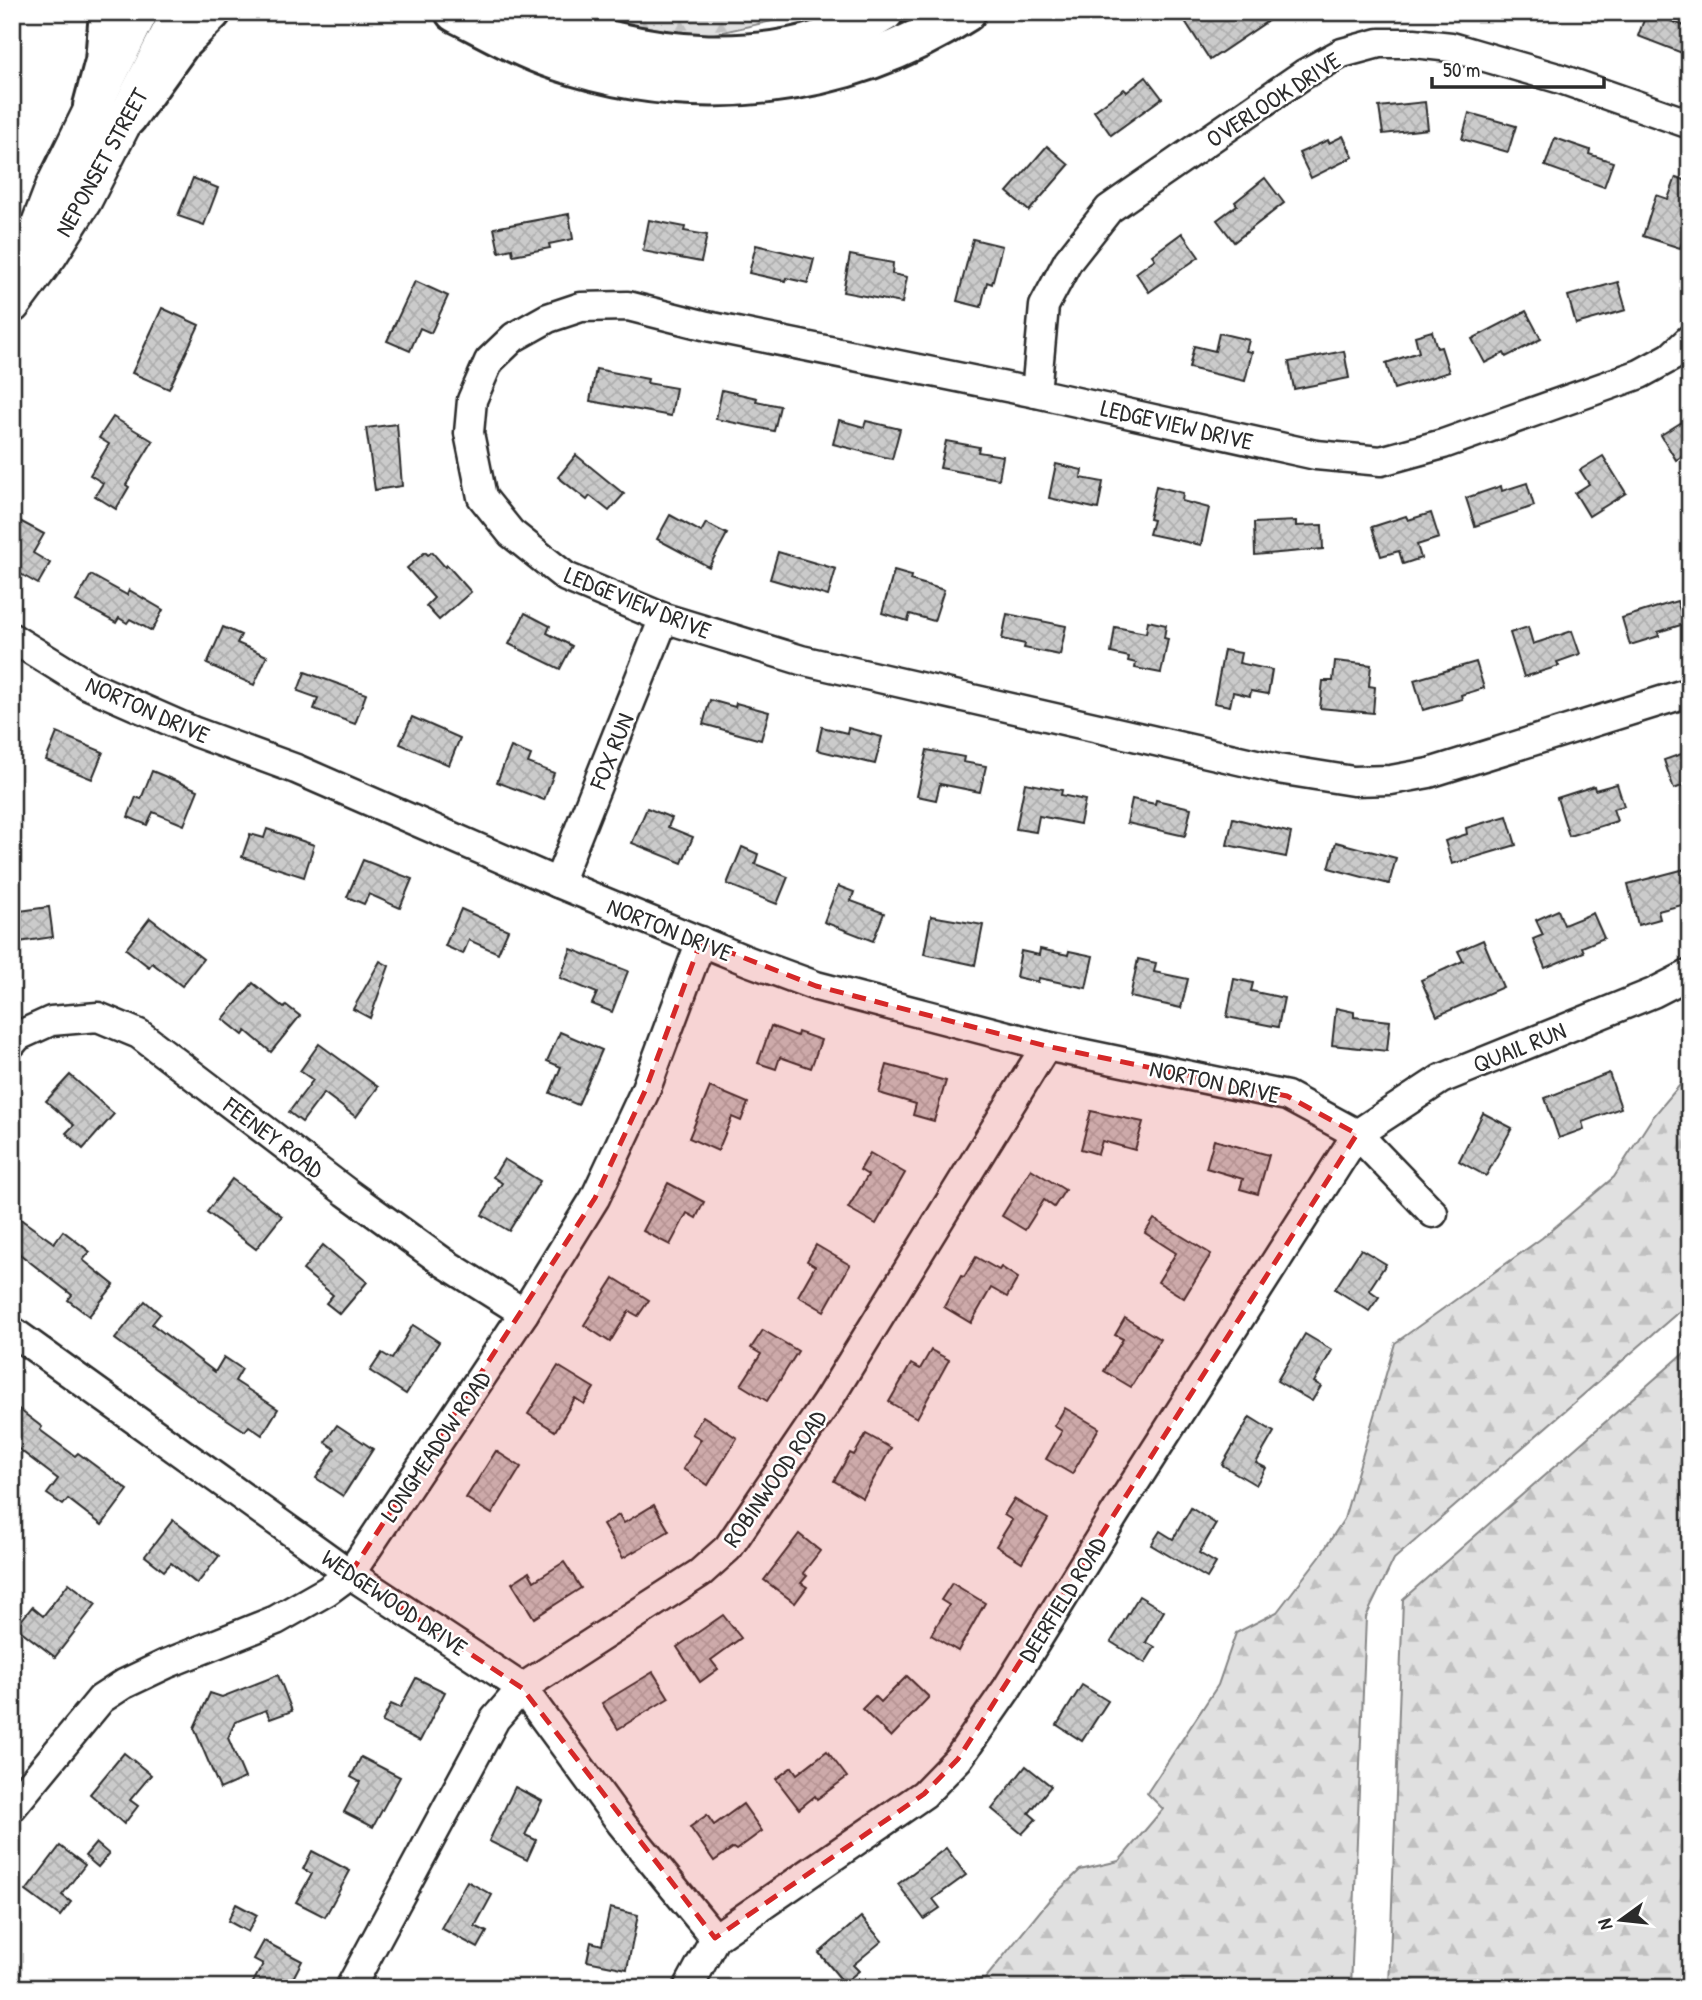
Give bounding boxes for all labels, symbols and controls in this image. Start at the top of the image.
street label: OVERLOOK DRIVE [1200,43,1347,154]
scale bar [1432,46,1604,90]
text: 50 m [1443,55,1480,84]
street label: NEPONSET STREET [47,81,155,242]
street label: LEDGEVIEW DRIVE [1098,391,1257,457]
street label: LEDGEVIEW DRIVE [560,558,716,646]
street label: NORTON DRIVE [81,668,215,751]
street label: FOX RUN [581,708,641,795]
street label: NORTON DRIVE [603,889,738,969]
street label: QUAIL RUN [1468,1014,1570,1080]
street label: NORTON DRIVE [1147,1052,1283,1110]
street label: FEENEY ROAD [217,1088,331,1185]
street label: LONGMEADOW ROAD [373,1364,498,1528]
street label: ROBINWOOD ROAD [715,1403,833,1553]
street label: DEERFIELD ROAD [1011,1530,1113,1668]
street label: WEDGEWOOD DRIVE [316,1541,474,1663]
north arrow [1586,1884,1656,1954]
text: N [1591,1916,1618,1933]

